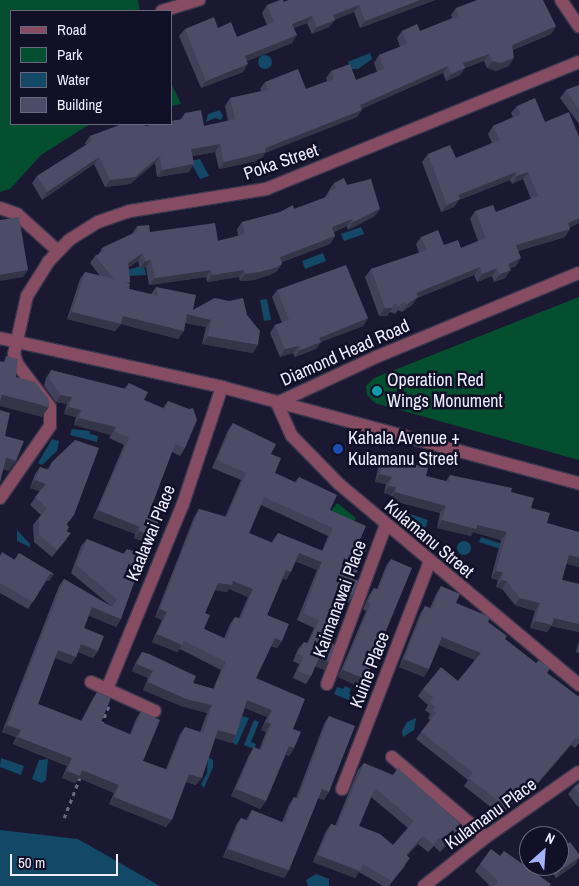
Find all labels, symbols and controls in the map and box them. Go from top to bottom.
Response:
legend [10,10,172,125]
text: Road [57,19,86,40]
text: Park [57,44,82,65]
text: Water [57,69,89,90]
text: Building [57,94,102,115]
street label: Poka Street [241,139,321,185]
street label: Diamond Head Road [277,315,413,391]
place label: Operation Red Wings Monument [387,370,503,412]
marker: Operation Red Wings Monument [371,385,383,397]
place label: Kahala Avenue + Kulamanu Street [348,428,461,470]
marker: Kahala Avenue + Kulamanu Street [332,443,344,455]
street label: Kaalawai Place [122,482,180,584]
street label: Kulamanu Street [380,495,478,583]
street label: Kaimanawai Place [309,537,371,661]
street label: Kuine Place [346,629,394,711]
street label: Kulamanu Place [441,774,541,854]
north arrow [519,826,569,876]
text: N [542,829,558,848]
scale bar [12,844,120,876]
text: 50 m [18,852,45,873]

